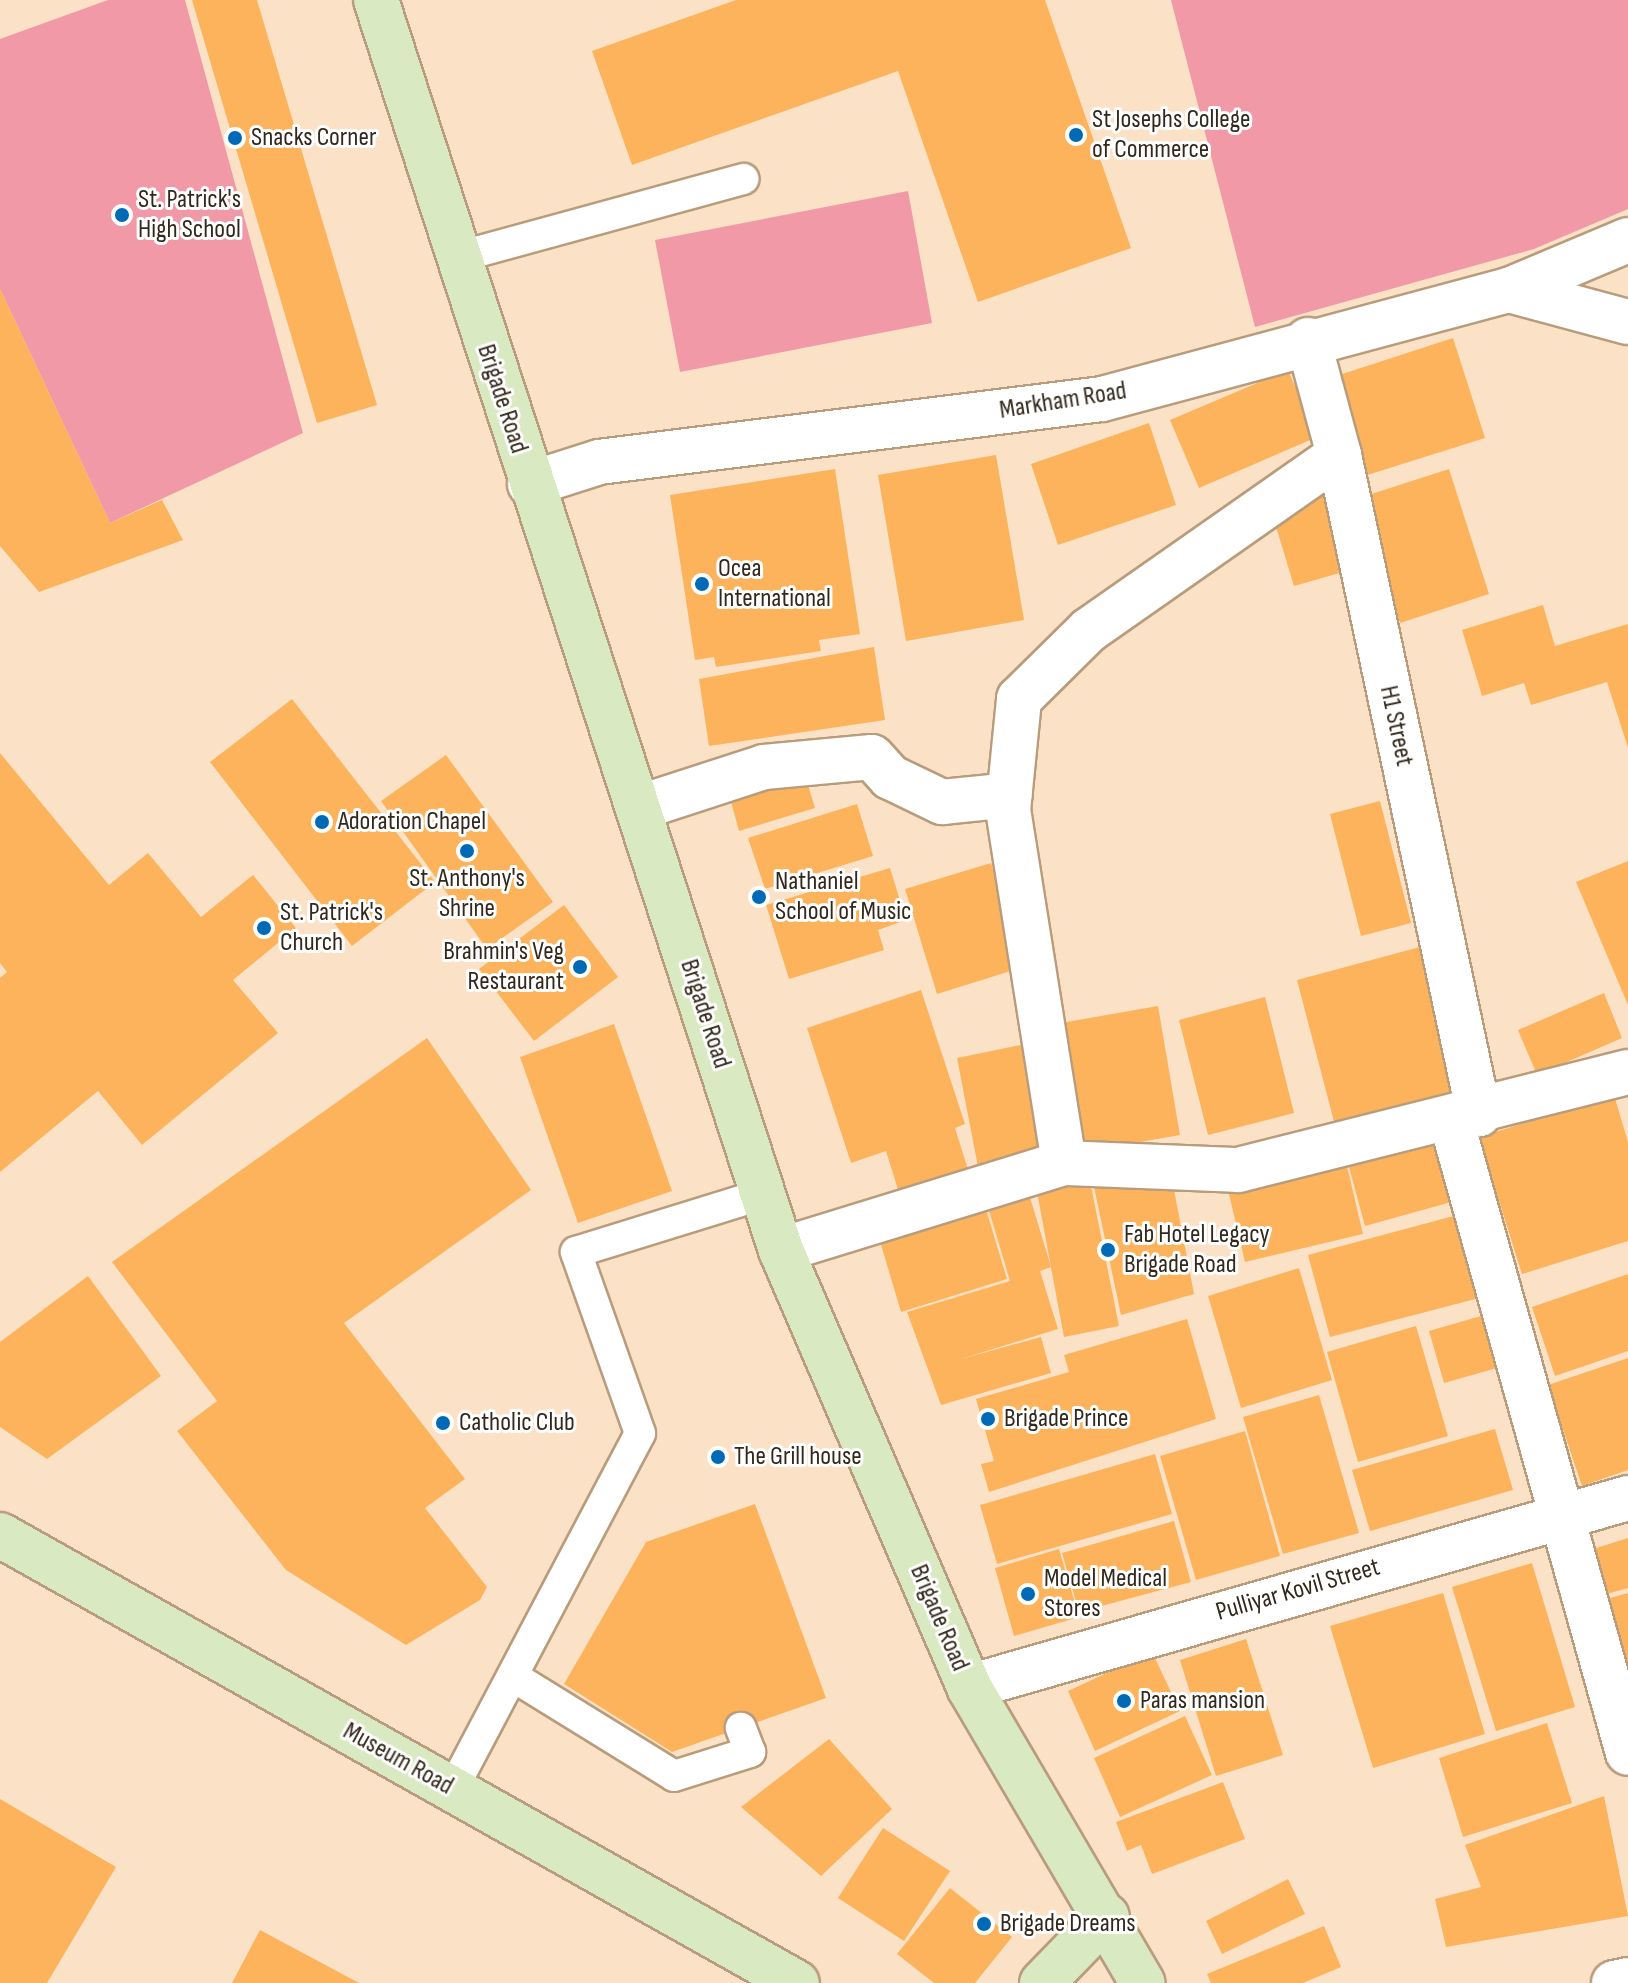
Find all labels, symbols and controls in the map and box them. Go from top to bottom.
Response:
place label: St Josephs College of Commerce [1092,104,1250,166]
place label: Snacks Corner [251,122,376,154]
marker: St Josephs College of Commerce [1067,126,1085,144]
marker: Snacks Corner [226,129,244,147]
place label: St. Patrick's High School [138,184,241,246]
marker: St. Patrick's High School [113,206,131,224]
street label: Brigade Road [470,341,534,457]
street label: Markham Road [997,376,1129,426]
place label: Ocea International [718,553,831,614]
marker: Ocea International [693,575,711,593]
street label: H1 Street [1372,683,1420,769]
place label: Adoration Chapel [338,806,486,838]
marker: Adoration Chapel [313,813,331,831]
marker: St. Anthony's Shrine [458,842,476,860]
place label: St. Anthony's Shrine [409,863,525,924]
place label: Nathaniel School of Music [775,866,911,928]
marker: Nathaniel School of Music [750,888,768,906]
place label: St. Patrick's Church [280,897,383,958]
marker: St. Patrick's Church [255,919,273,937]
place label: Brahmin's Veg Restaurant [443,936,564,998]
street label: Brigade Road [673,956,737,1072]
marker: Brahmin's Veg Restaurant [571,958,589,976]
place label: Fab Hotel Legacy Brigade Road [1124,1219,1270,1280]
marker: Fab Hotel Legacy Brigade Road [1099,1241,1117,1259]
place label: Brigade Prince [1004,1403,1128,1435]
place label: Catholic Club [459,1407,575,1439]
marker: Brigade Prince [979,1410,997,1428]
marker: Catholic Club [434,1414,452,1432]
place label: The Grill house [734,1441,862,1473]
marker: The Grill house [709,1448,727,1466]
street label: Pulliyar Kovil Street [1213,1552,1383,1628]
street label: Brigade Road [903,1560,975,1676]
place label: Model Medical Stores [1044,1563,1167,1624]
marker: Model Medical Stores [1019,1585,1037,1603]
place label: Paras mansion [1140,1685,1265,1717]
marker: Paras mansion [1115,1692,1133,1710]
street label: Museum Road [337,1716,459,1802]
place label: Brigade Dreams [1000,1908,1136,1940]
marker: Brigade Dreams [975,1915,993,1933]

